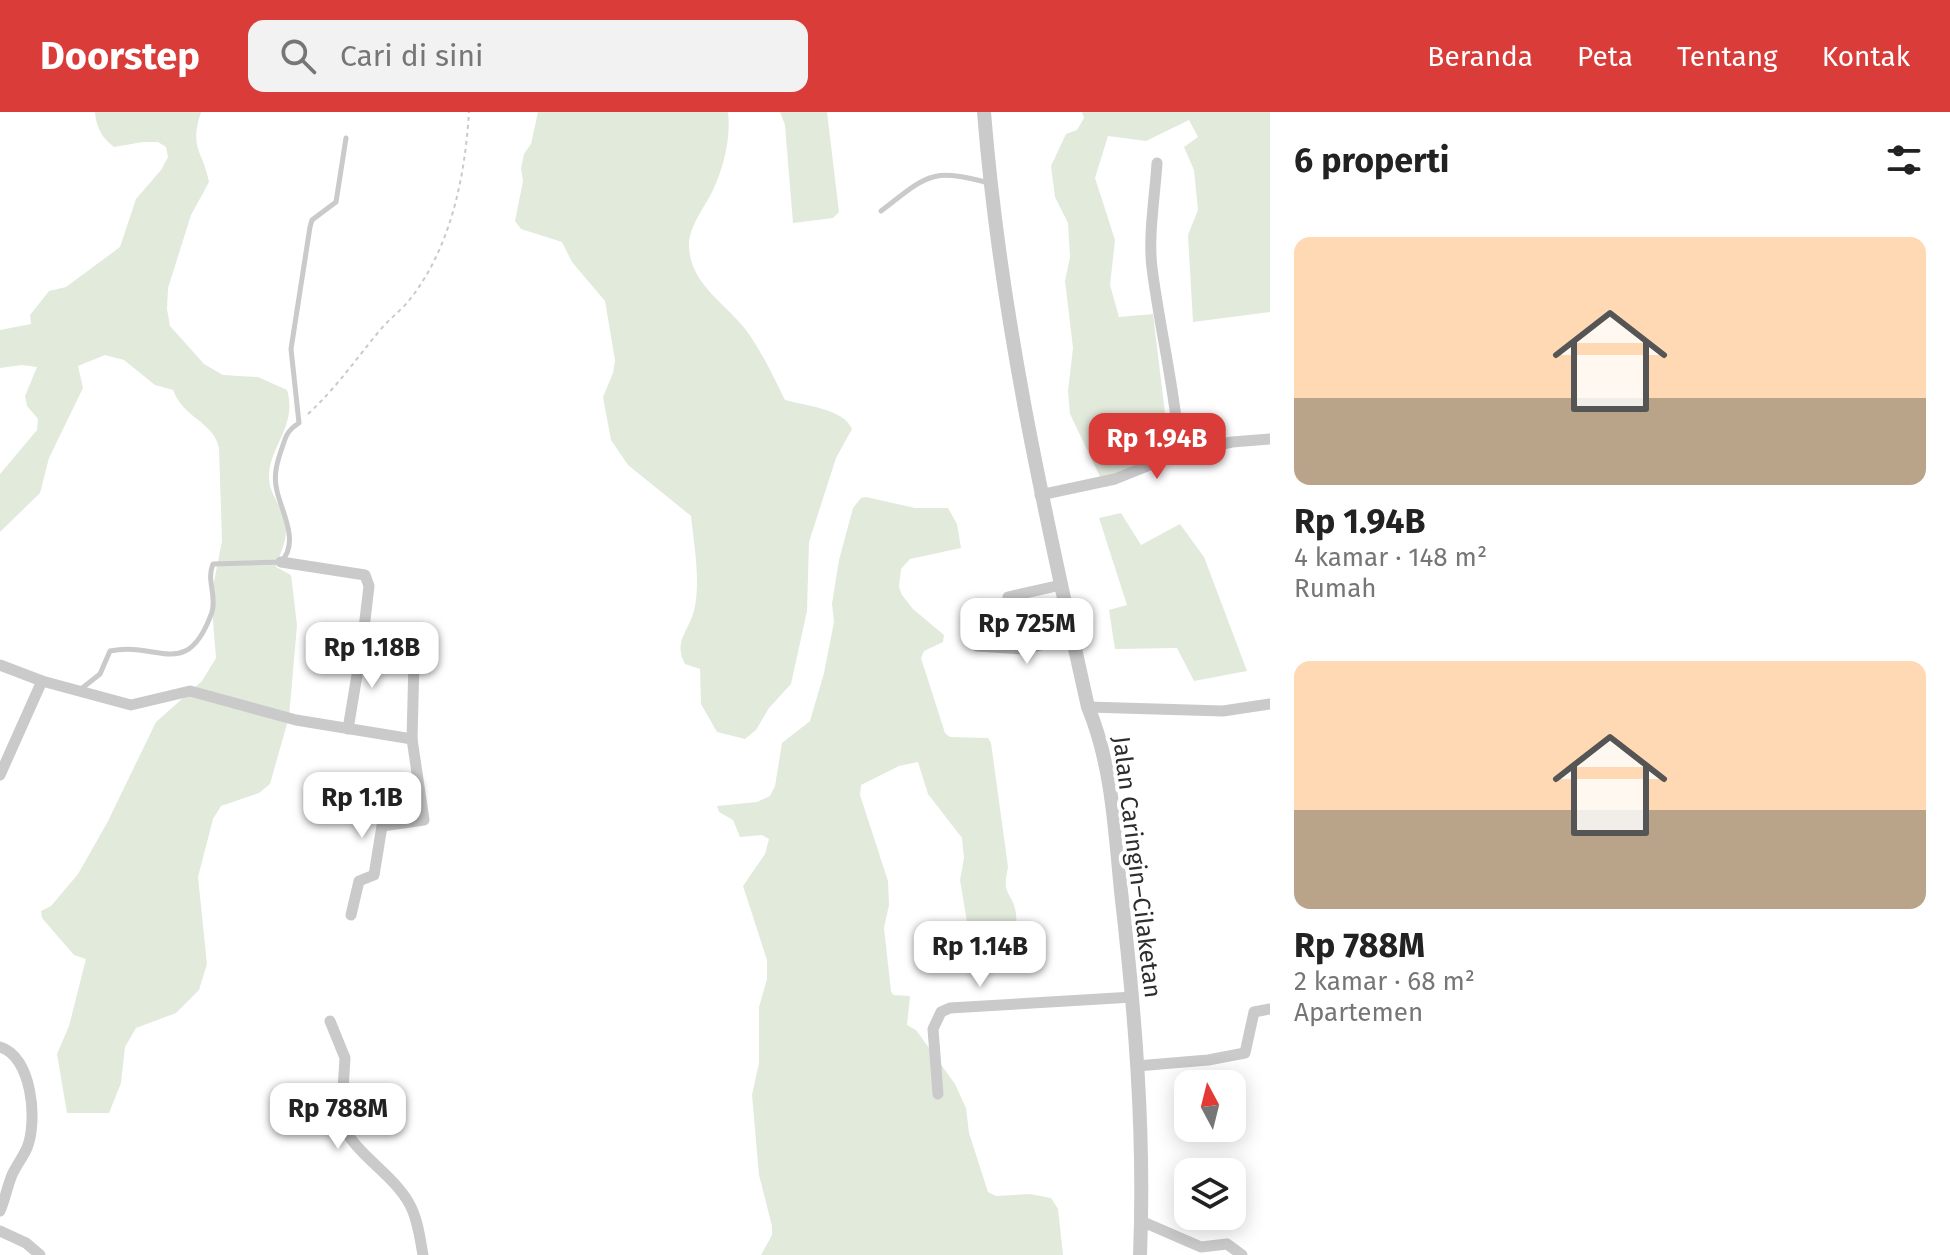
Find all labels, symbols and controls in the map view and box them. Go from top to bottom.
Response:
search box [248,20,808,92]
text: Doorstep [40,33,200,79]
icon: search [276,34,320,78]
text: Cari di sini [340,38,484,74]
text: Beranda [1427,40,1533,73]
text: Peta [1577,40,1633,73]
text: Tentang [1677,40,1778,73]
text: Kontak [1822,40,1910,73]
icon: filters [1882,138,1926,182]
text: 6 properti [1294,140,1449,181]
icon: home [1538,289,1682,433]
pin: Rp 1.94B [1074,413,1240,481]
text: Rp 1.94B [1107,423,1207,454]
text: Rp 1.94B [1294,501,1425,542]
text: 4 kamar · 148 m² [1294,542,1487,573]
text: Rumah [1294,573,1377,604]
pin: Rp 725M [953,598,1101,666]
text: Rp 725M [978,608,1076,639]
pin: Rp 1.18B [289,622,455,690]
text: Rp 1.18B [324,632,420,663]
icon: home [1538,713,1682,857]
street label: Jalan Caringin–Cilaketan [1107,734,1167,1000]
pin: Rp 1.1B [288,772,436,840]
text: Rp 1.1B [321,782,403,813]
pin: Rp 1.14B [897,921,1063,989]
text: Rp 788M [1294,925,1425,966]
text: Rp 1.14B [932,931,1028,962]
text: 2 kamar · 68 m² [1294,966,1475,997]
text: Apartemen [1294,997,1423,1028]
north arrow [1174,1070,1246,1142]
map controls [1174,1070,1246,1230]
pin: Rp 788M [264,1083,412,1151]
text: Rp 788M [288,1093,388,1124]
button: layers [1174,1158,1246,1230]

